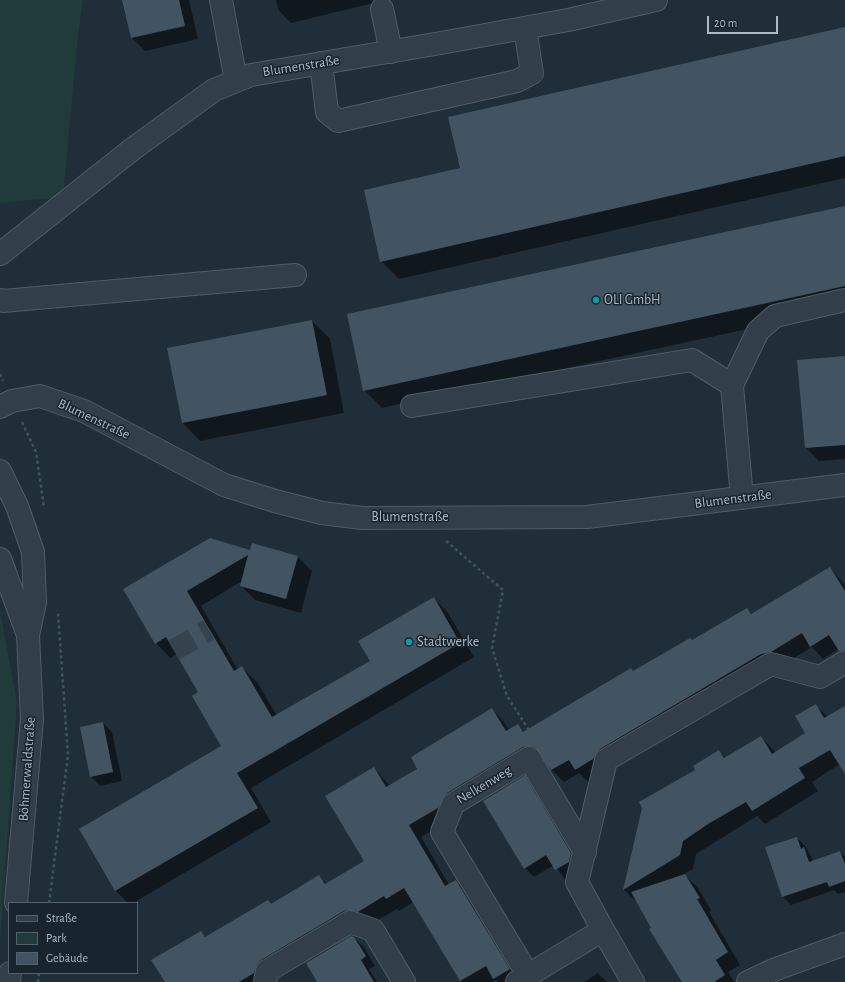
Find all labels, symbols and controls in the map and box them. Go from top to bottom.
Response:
scale bar [709,8,780,34]
text: 20 m [714,17,737,29]
street label: Blumenstraße [261,52,341,80]
place label: OLI GmbH [604,292,661,308]
marker: OLI GmbH [591,295,601,305]
street label: Blumenstraße [55,395,133,443]
street label: Blumenstraße [693,486,773,512]
street label: Blumenstraße [371,509,449,525]
place label: Stadtwerke [417,634,479,650]
marker: Stadtwerke [404,637,414,647]
street label: Böhmerwaldstraße [15,716,39,822]
street label: Nelkenweg [453,762,515,808]
legend [8,902,138,974]
text: Straße [46,912,77,924]
text: Park [46,932,67,944]
text: Gebäude [46,952,88,964]

